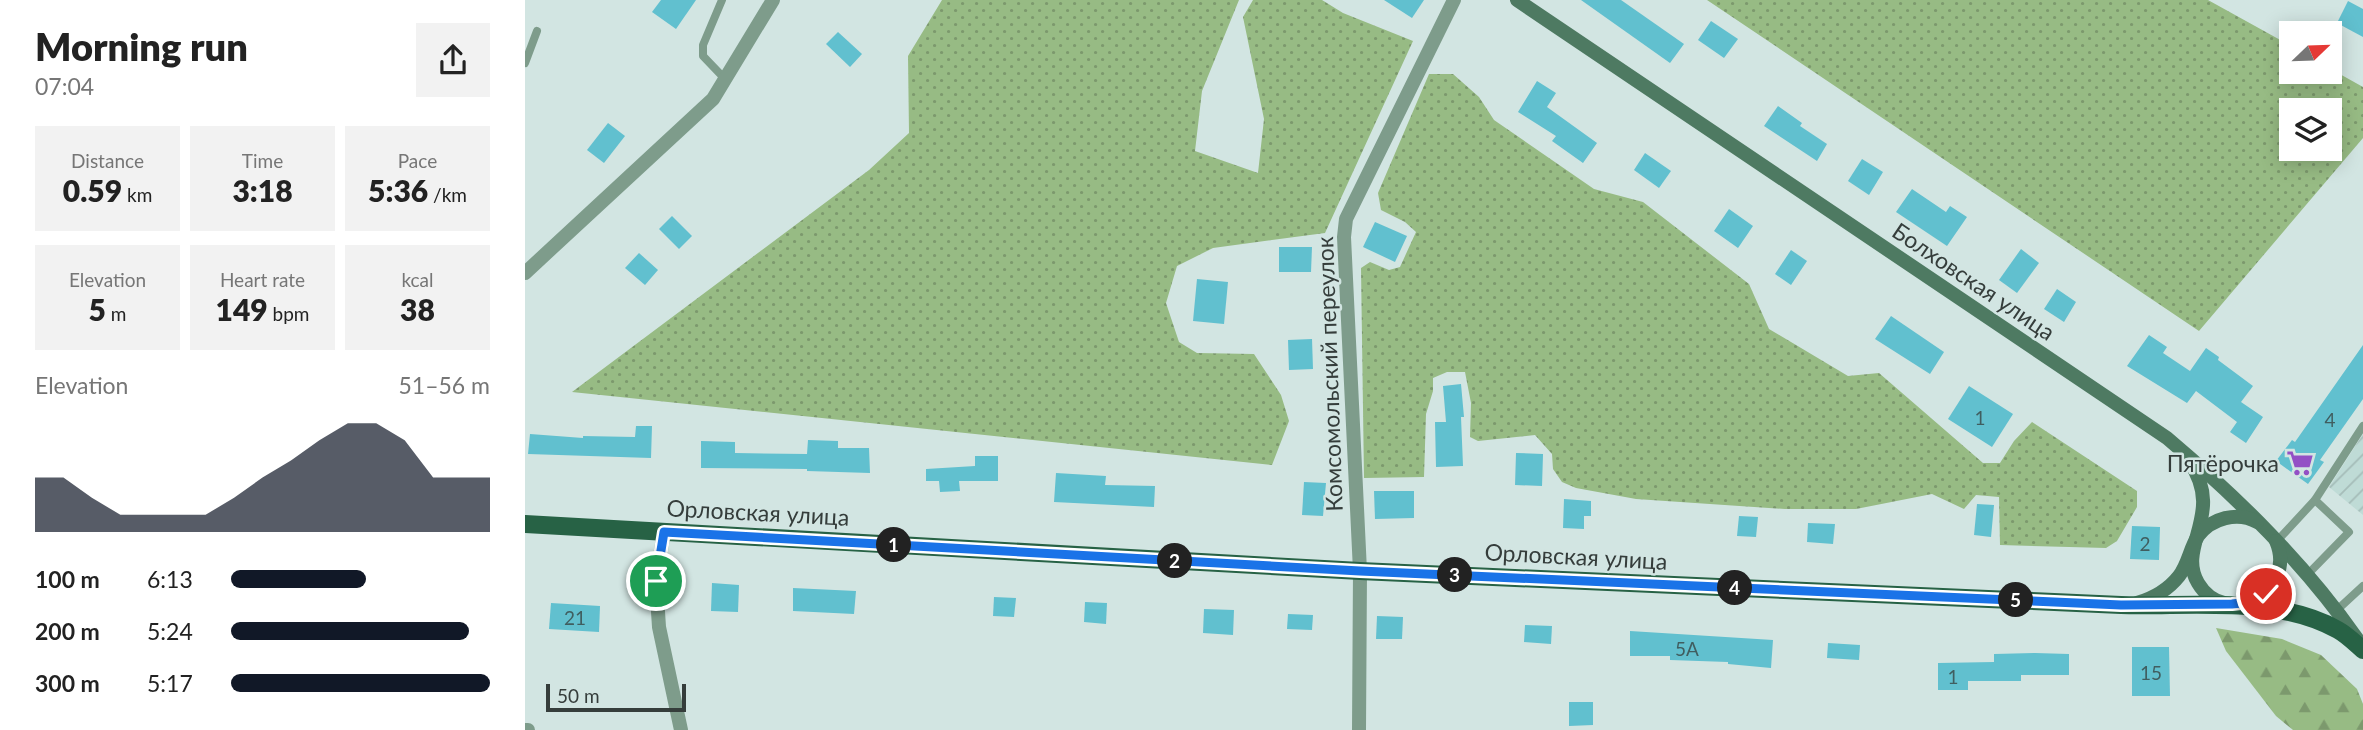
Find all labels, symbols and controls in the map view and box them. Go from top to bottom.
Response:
north arrow [2279,21,2341,84]
map controls [2279,21,2342,161]
text: Morning run [35,23,248,69]
button: share [416,23,490,97]
text: 07:04 [35,72,94,100]
button: layers [2279,98,2342,161]
text: Distance [71,149,144,172]
text: Time [242,149,283,172]
text: Pace [398,149,437,172]
text: 0.59 [63,172,122,208]
text: 3:18 [232,172,293,208]
text: 5:36 [368,172,428,208]
text: km [122,183,152,206]
text: /km [428,183,467,206]
street label: Болховская улица [1887,216,2061,346]
street label: Комсомольский переулок [1310,236,1348,512]
text: Elevation [69,268,146,291]
text: Heart rate [220,268,305,291]
text: kcal [401,268,434,291]
text: 5 [89,291,106,327]
text: 149 [216,291,268,327]
text: 38 [400,291,435,327]
text: m [106,302,126,325]
text: bpm [268,302,309,325]
text: Elevation [35,371,128,399]
text: 51–56 m [398,371,490,399]
house number: 1 [1974,406,1986,429]
house number: 4 [2324,408,2336,431]
supermarket icon: Пятёрочка [2285,448,2315,478]
place label: Пятёрочка [2167,449,2279,477]
street label: Орловская улица [666,493,850,531]
pin: 1 [877,528,911,562]
house number: 2 [2139,532,2151,555]
text: 1 [888,533,899,556]
street label: Орловская улица [1484,537,1668,575]
pin: 2 [1157,544,1193,578]
text: 2 [1169,549,1180,572]
pin [626,551,686,611]
pin: 3 [1437,558,1473,592]
icon: arrive [637,562,675,600]
text: 3 [1449,563,1460,586]
pin [2236,564,2296,624]
text: 100 m [35,565,100,593]
text: 6:13 [147,565,193,593]
pin: 4 [1717,570,1753,606]
icon: check [2247,575,2285,613]
text: 4 [1729,576,1740,599]
pin: 5 [1999,582,2033,618]
text: 5 [2010,588,2021,611]
house number: 21 [564,606,586,629]
text: 200 m [35,617,100,645]
text: 5:24 [147,617,193,645]
house number: 5А [1675,637,1699,660]
house number: 15 [2140,661,2162,684]
house number: 1 [1947,665,1959,688]
text: 300 m [35,669,100,697]
text: 5:17 [147,669,193,697]
scale bar [546,681,686,713]
text: 50 m [557,684,600,707]

